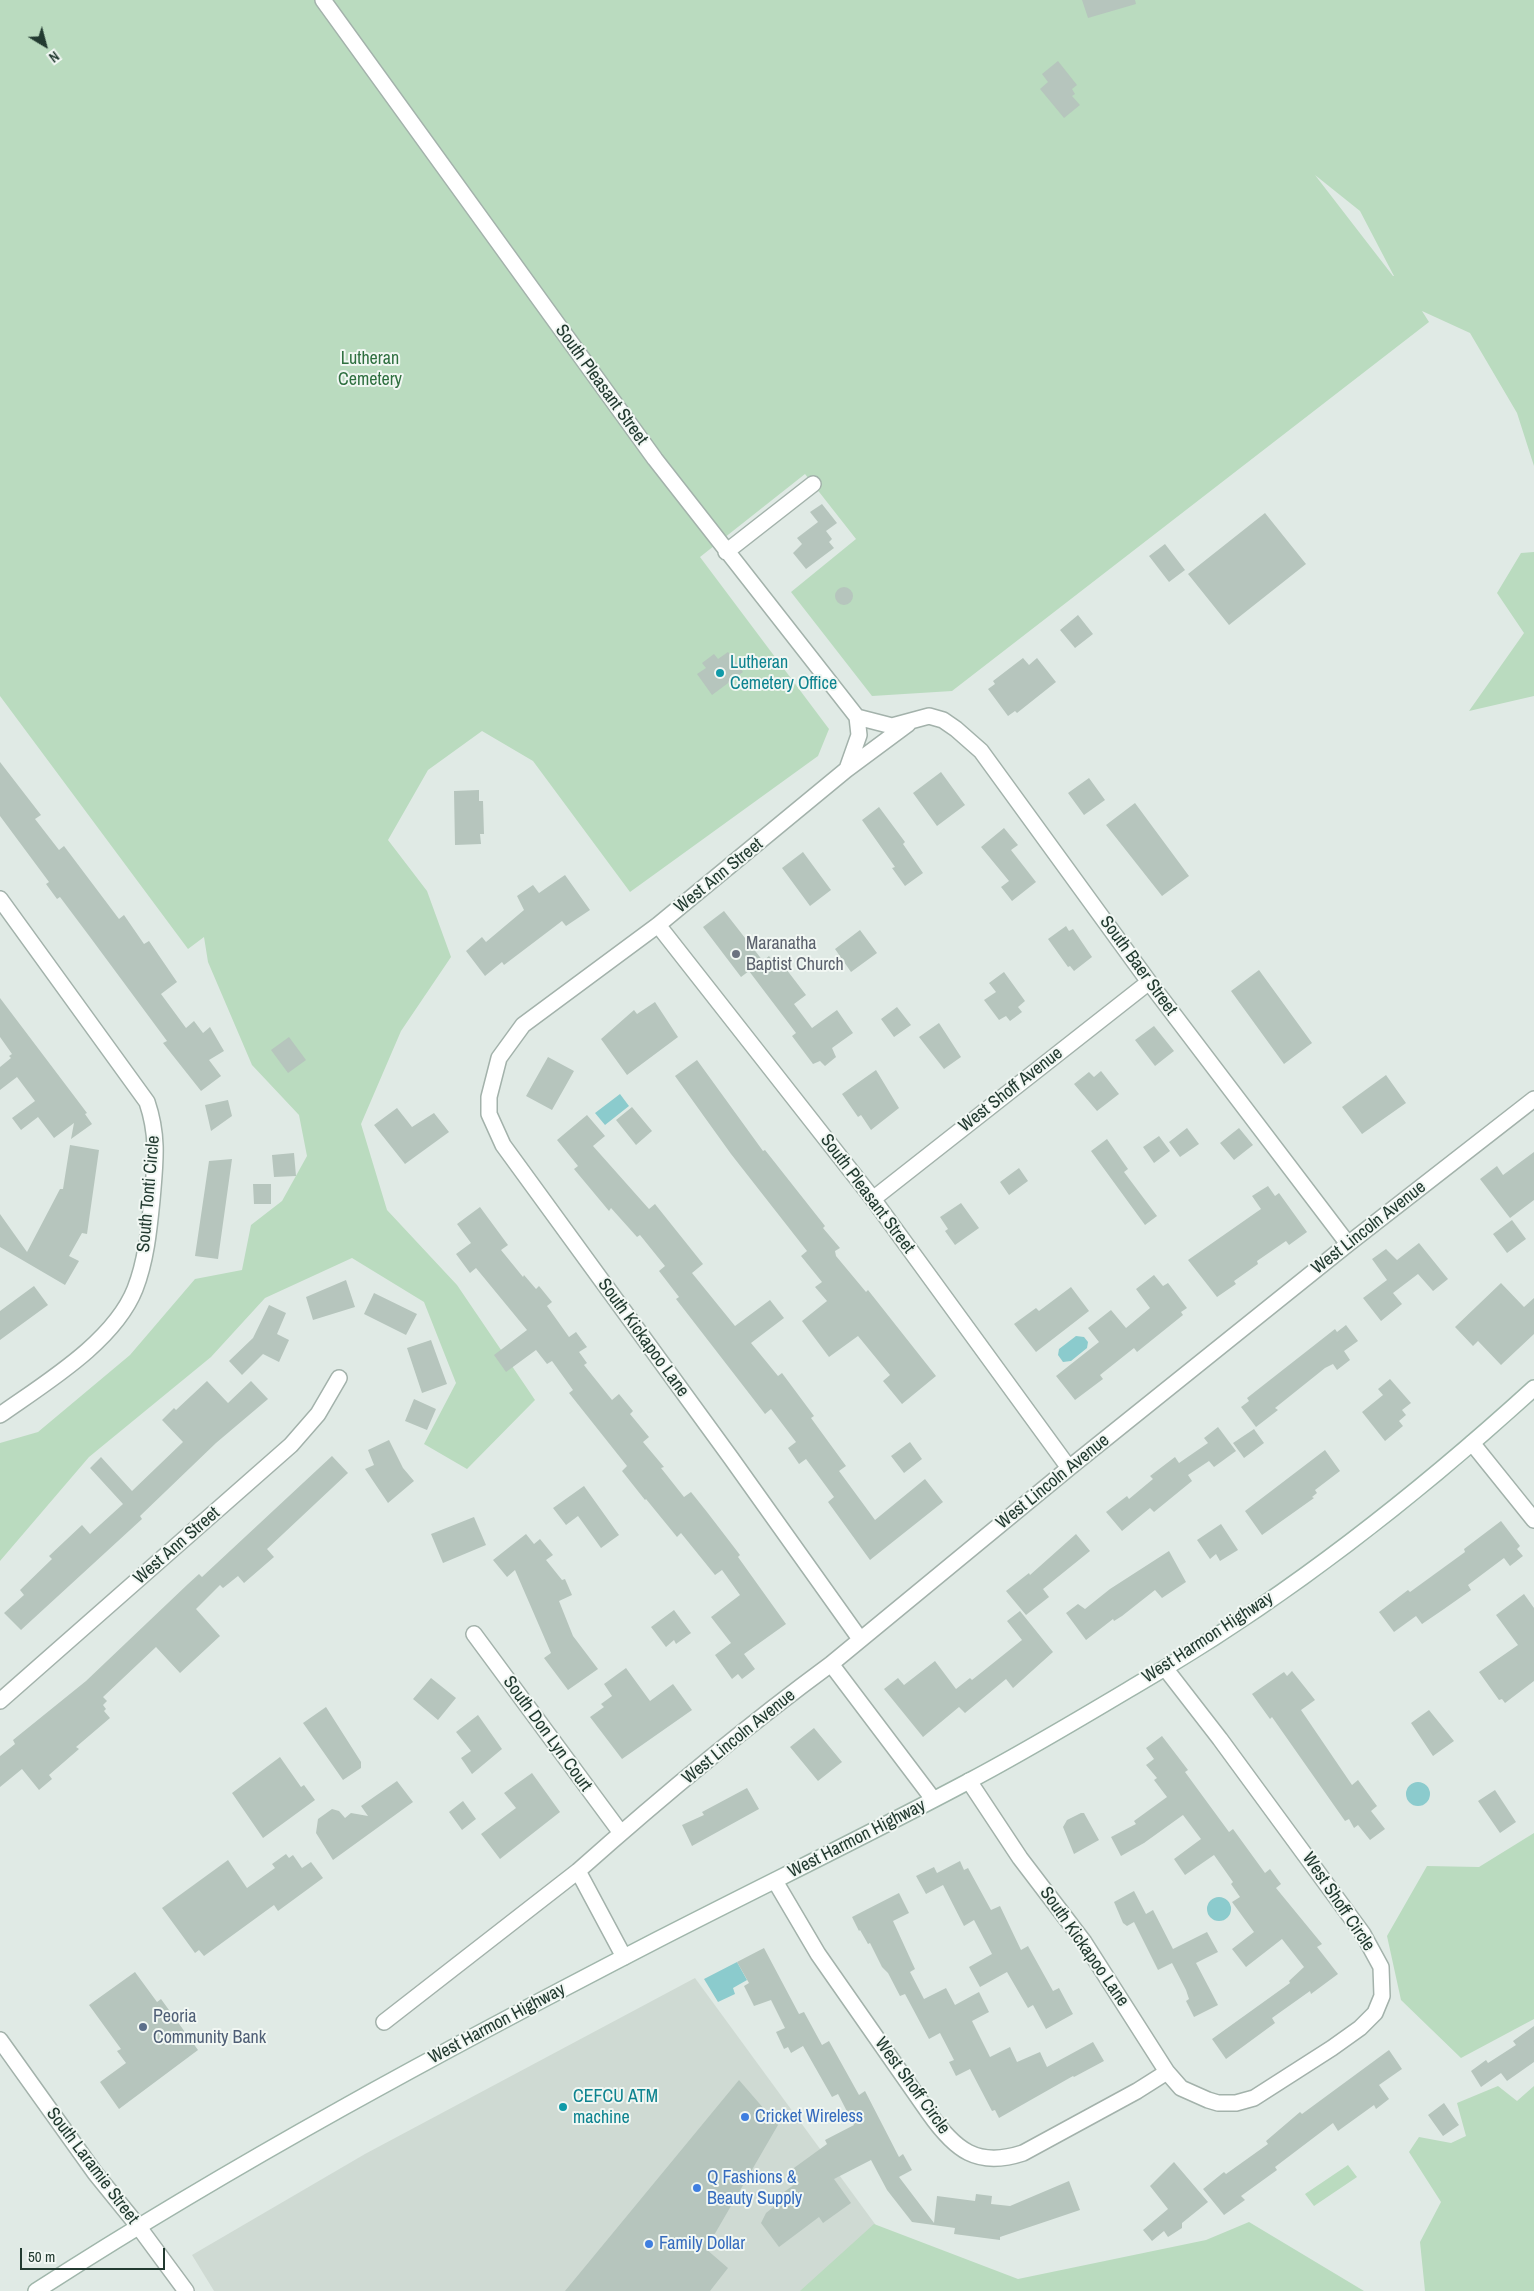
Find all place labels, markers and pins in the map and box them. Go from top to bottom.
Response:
place label: Lutheran Cemetery Office [730,652,837,694]
marker: Lutheran Cemetery Office [714,667,726,679]
place label: Maranatha Baptist Church [746,933,844,976]
marker: Maranatha Baptist Church [730,948,742,960]
place label: Peoria Community Bank [153,2006,266,2048]
marker: Peoria Community Bank [137,2021,149,2033]
place label: CEFCU ATM machine [573,2086,658,2128]
marker: CEFCU ATM machine [557,2101,569,2113]
place label: Cricket Wireless [755,2106,863,2128]
marker: Cricket Wireless [739,2111,751,2123]
place label: Q Fashions & Beauty Supply [707,2167,802,2210]
marker: Q Fashions & Beauty Supply [691,2182,703,2194]
place label: Family Dollar [659,2233,745,2255]
marker: Family Dollar [643,2238,655,2250]

